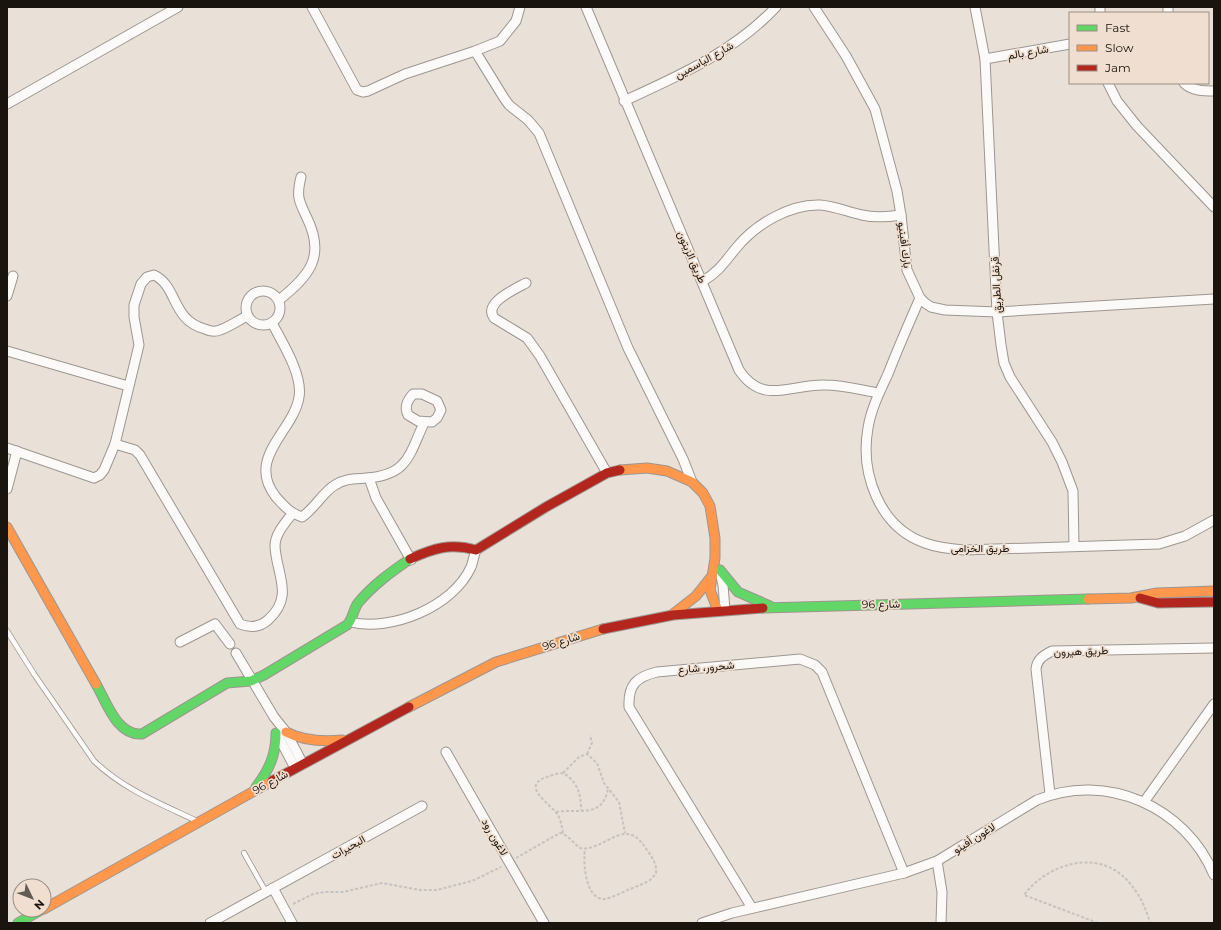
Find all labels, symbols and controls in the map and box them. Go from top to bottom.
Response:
legend [1069,12,1209,84]
text: Fast [1105,20,1130,35]
street label: شارع الياسمين [672,38,737,83]
text: Slow [1105,40,1134,55]
street label: شارع بالم [1006,41,1050,63]
text: Jam [1104,60,1131,75]
street label: بارك أفينيو [895,221,915,269]
street label: طريق الزيتون [674,229,710,285]
street label: قرنفل الطريق [988,256,1004,314]
street label: طريق الخزامى [951,541,1009,555]
street label: شارع 96 [862,597,901,612]
street label: شارع 96 [541,629,582,654]
street label: طريق هيرون [1053,643,1109,659]
street label: شحرور، شارع [677,658,735,677]
street label: شارع 96 [250,766,291,798]
street label: لاغون رود [479,816,511,858]
street label: لاغون أفينو [950,820,998,856]
street label: البحيرات [328,832,368,862]
north arrow [12,878,52,918]
text: N [31,897,47,913]

